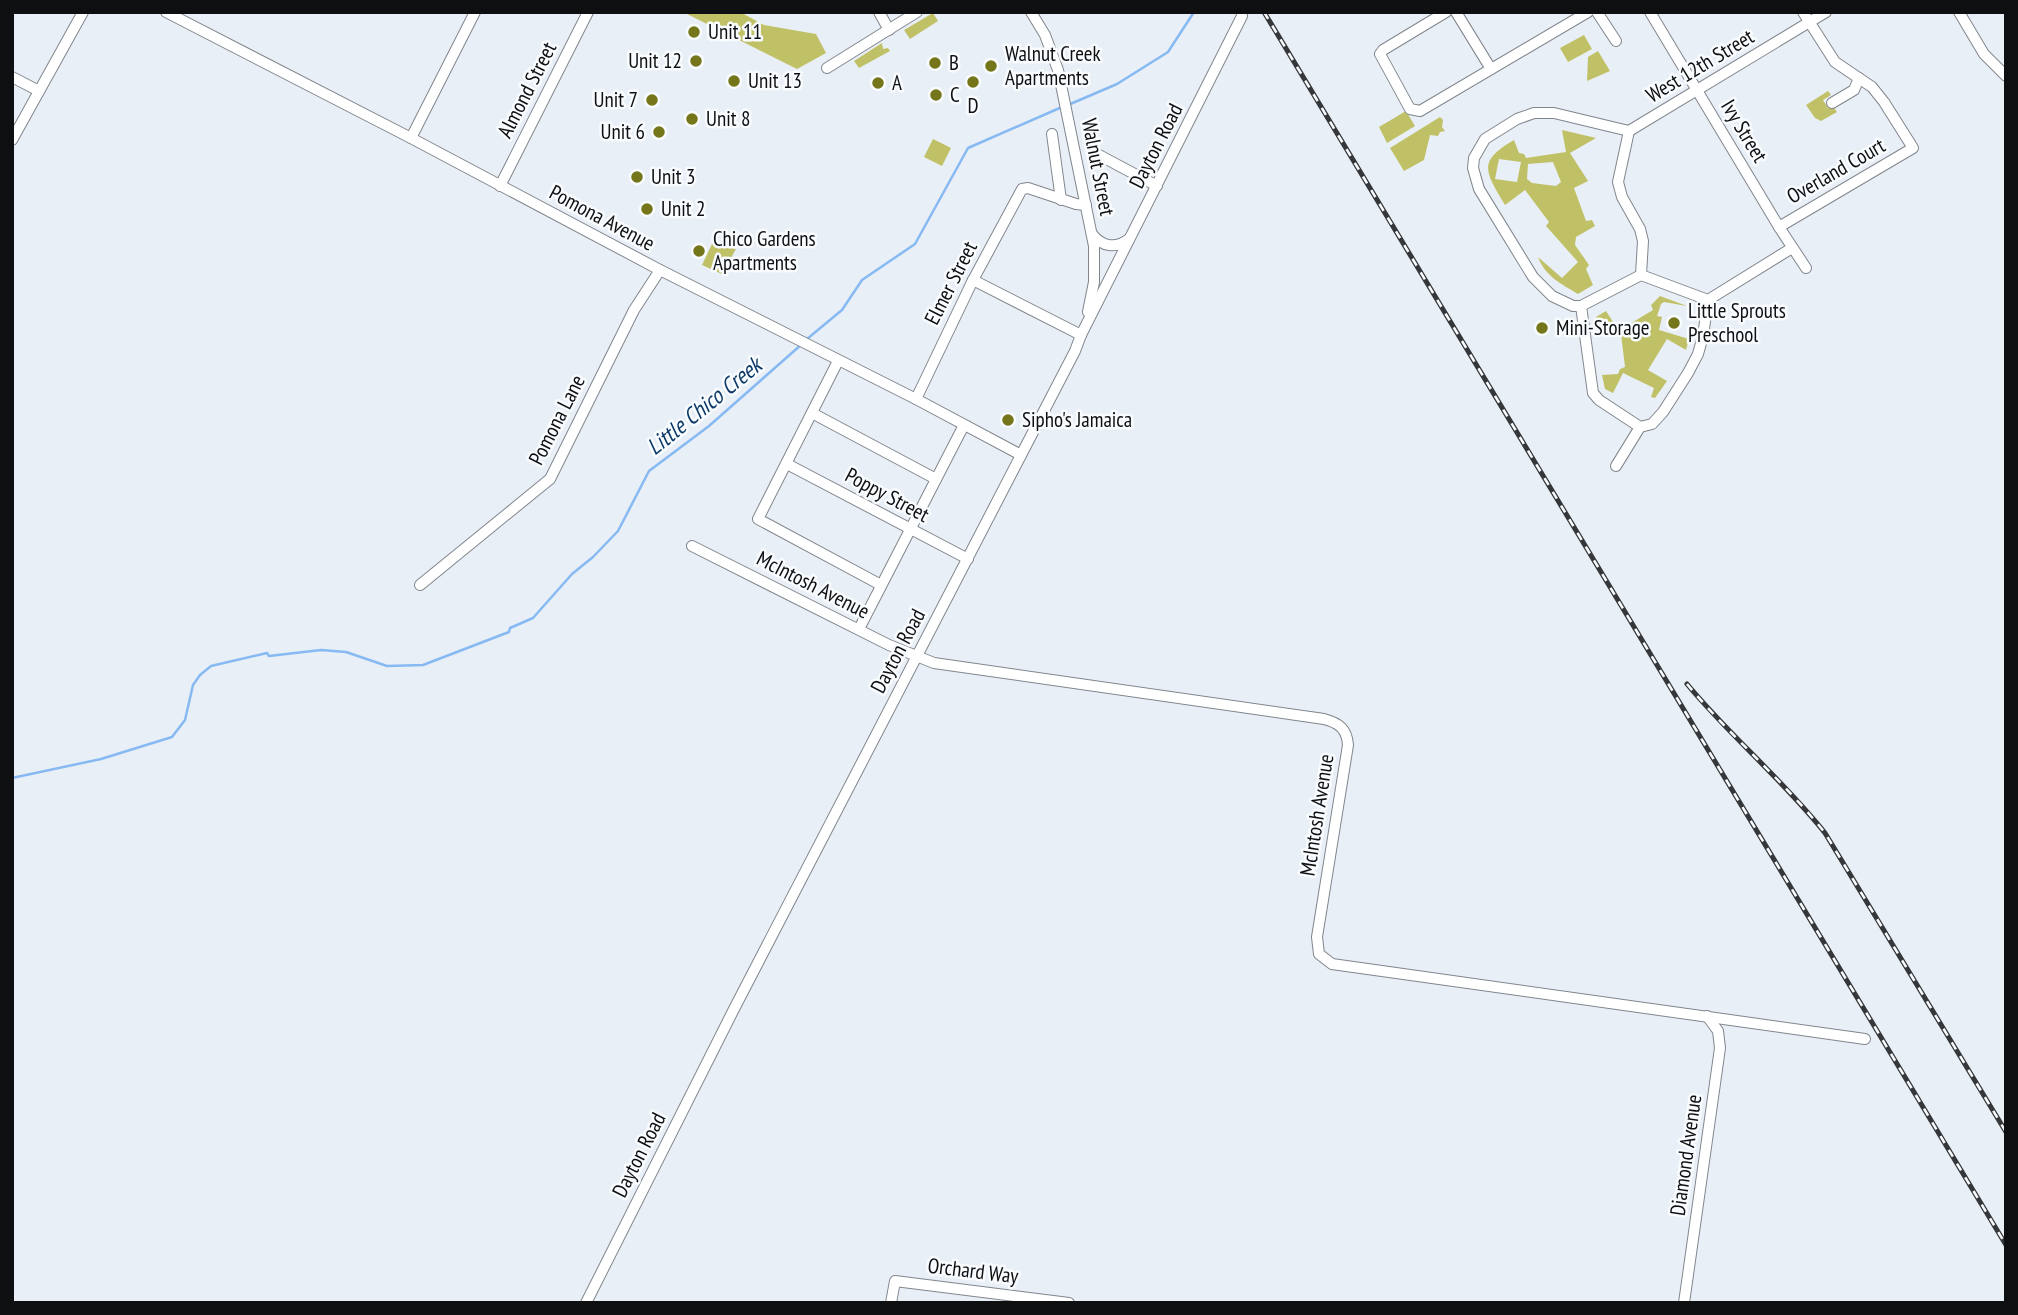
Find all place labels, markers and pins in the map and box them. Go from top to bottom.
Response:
place label: Unit 11 [708,18,762,45]
marker: Unit 11 [686,24,702,40]
place label: Walnut Creek Apartments [1005,40,1101,91]
place label: Unit 12 [628,47,682,74]
place label: B [949,49,959,76]
marker: Unit 12 [688,53,704,69]
marker: B [927,55,943,71]
marker: Walnut Creek Apartments [983,58,999,74]
place label: Unit 13 [748,67,802,94]
place label: A [892,69,902,96]
marker: Unit 13 [726,73,742,89]
marker: D [965,74,981,90]
marker: A [870,75,886,91]
place label: C [950,81,960,108]
place label: Unit 7 [594,86,638,113]
marker: C [928,87,944,103]
marker: Unit 7 [644,92,660,108]
place label: D [967,92,979,119]
place label: Unit 8 [706,105,750,132]
marker: Unit 8 [684,111,700,127]
place label: Unit 6 [601,118,645,145]
marker: Unit 6 [651,124,667,140]
place label: Unit 3 [651,163,695,190]
marker: Unit 3 [629,169,645,185]
place label: Unit 2 [661,195,705,222]
marker: Unit 2 [639,201,655,217]
place label: Chico Gardens Apartments [713,225,816,276]
marker: Chico Gardens Apartments [691,243,707,259]
place label: Little Sprouts Preschool [1688,297,1786,348]
place label: Mini-Storage [1556,314,1649,341]
marker: Little Sprouts Preschool [1666,315,1682,331]
marker: Mini-Storage [1534,320,1550,336]
place label: Sipho's Jamaica [1022,406,1132,433]
marker: Sipho's Jamaica [1000,412,1016,428]

